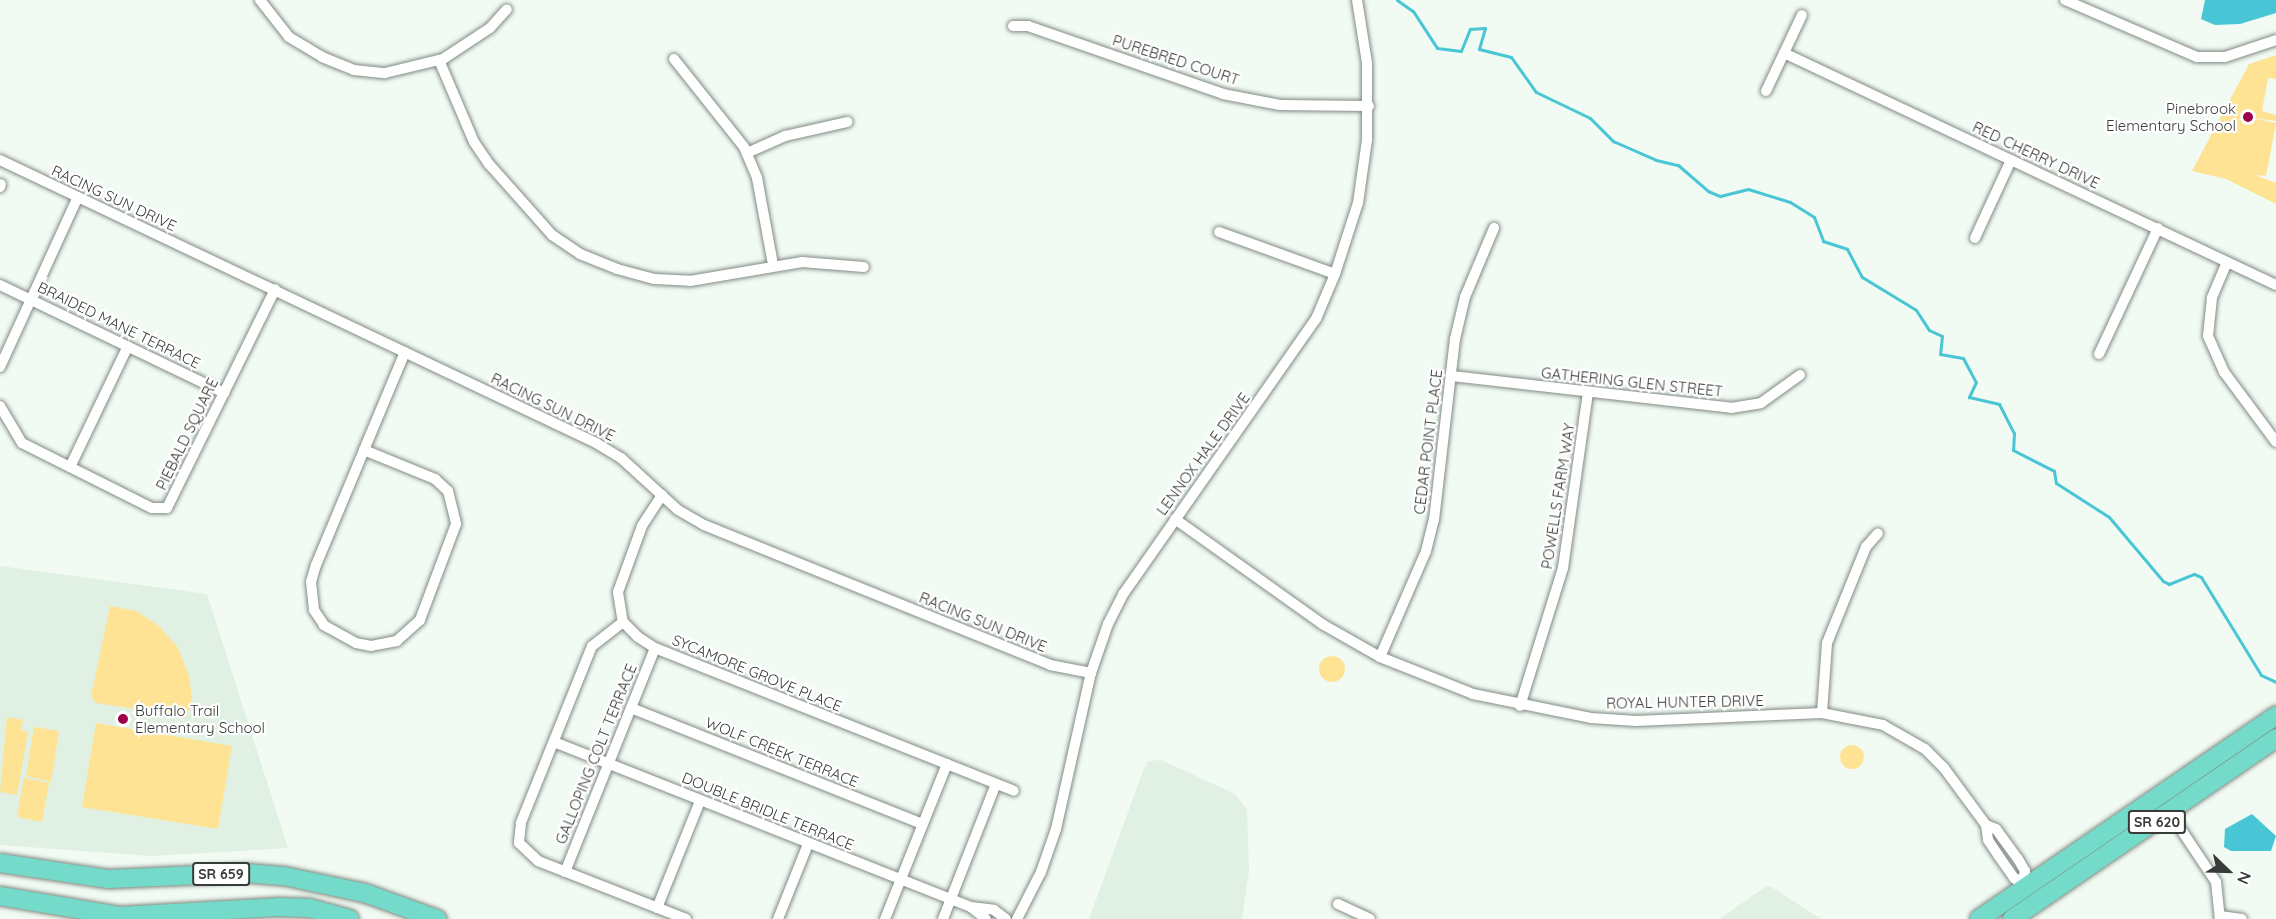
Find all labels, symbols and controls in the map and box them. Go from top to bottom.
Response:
street label: PUREBRED COURT [1110,31,1242,89]
place label: Pinebrook Elementary School [2106,99,2236,134]
marker: Pinebrook Elementary School [2241,110,2255,124]
street label: RED CHERRY DRIVE [1970,118,2102,192]
street label: RACING SUN DRIVE [49,161,179,235]
street label: BRAIDED MANE TERRACE [35,278,203,372]
street label: GATHERING GLEN STREET [1540,364,1724,400]
street label: CEDAR POINT PLACE [1410,368,1446,516]
street label: RACING SUN DRIVE [488,369,618,445]
street label: PIEBALD SQUARE [152,375,222,493]
street label: LENNOX HALE DRIVE [1153,389,1253,519]
street label: POWELLS FARM WAY [1538,422,1578,570]
street label: RACING SUN DRIVE [917,588,1049,656]
street label: SYCAMORE GROVE PLACE [670,631,844,715]
street label: GALLOPING COLT TERRACE [552,661,640,847]
street label: ROYAL HUNTER DRIVE [1606,692,1764,712]
place label: Buffalo Trail Elementary School [135,701,265,736]
marker: Buffalo Trail Elementary School [116,712,130,726]
street label: WOLF CREEK TERRACE [703,713,861,791]
street label: DOUBLE BRIDLE TERRACE [679,768,857,854]
road number: SR 620 [2127,811,2187,833]
north arrow [2198,841,2258,901]
road number: SR 659 [191,863,251,885]
text: N [2233,869,2256,887]

